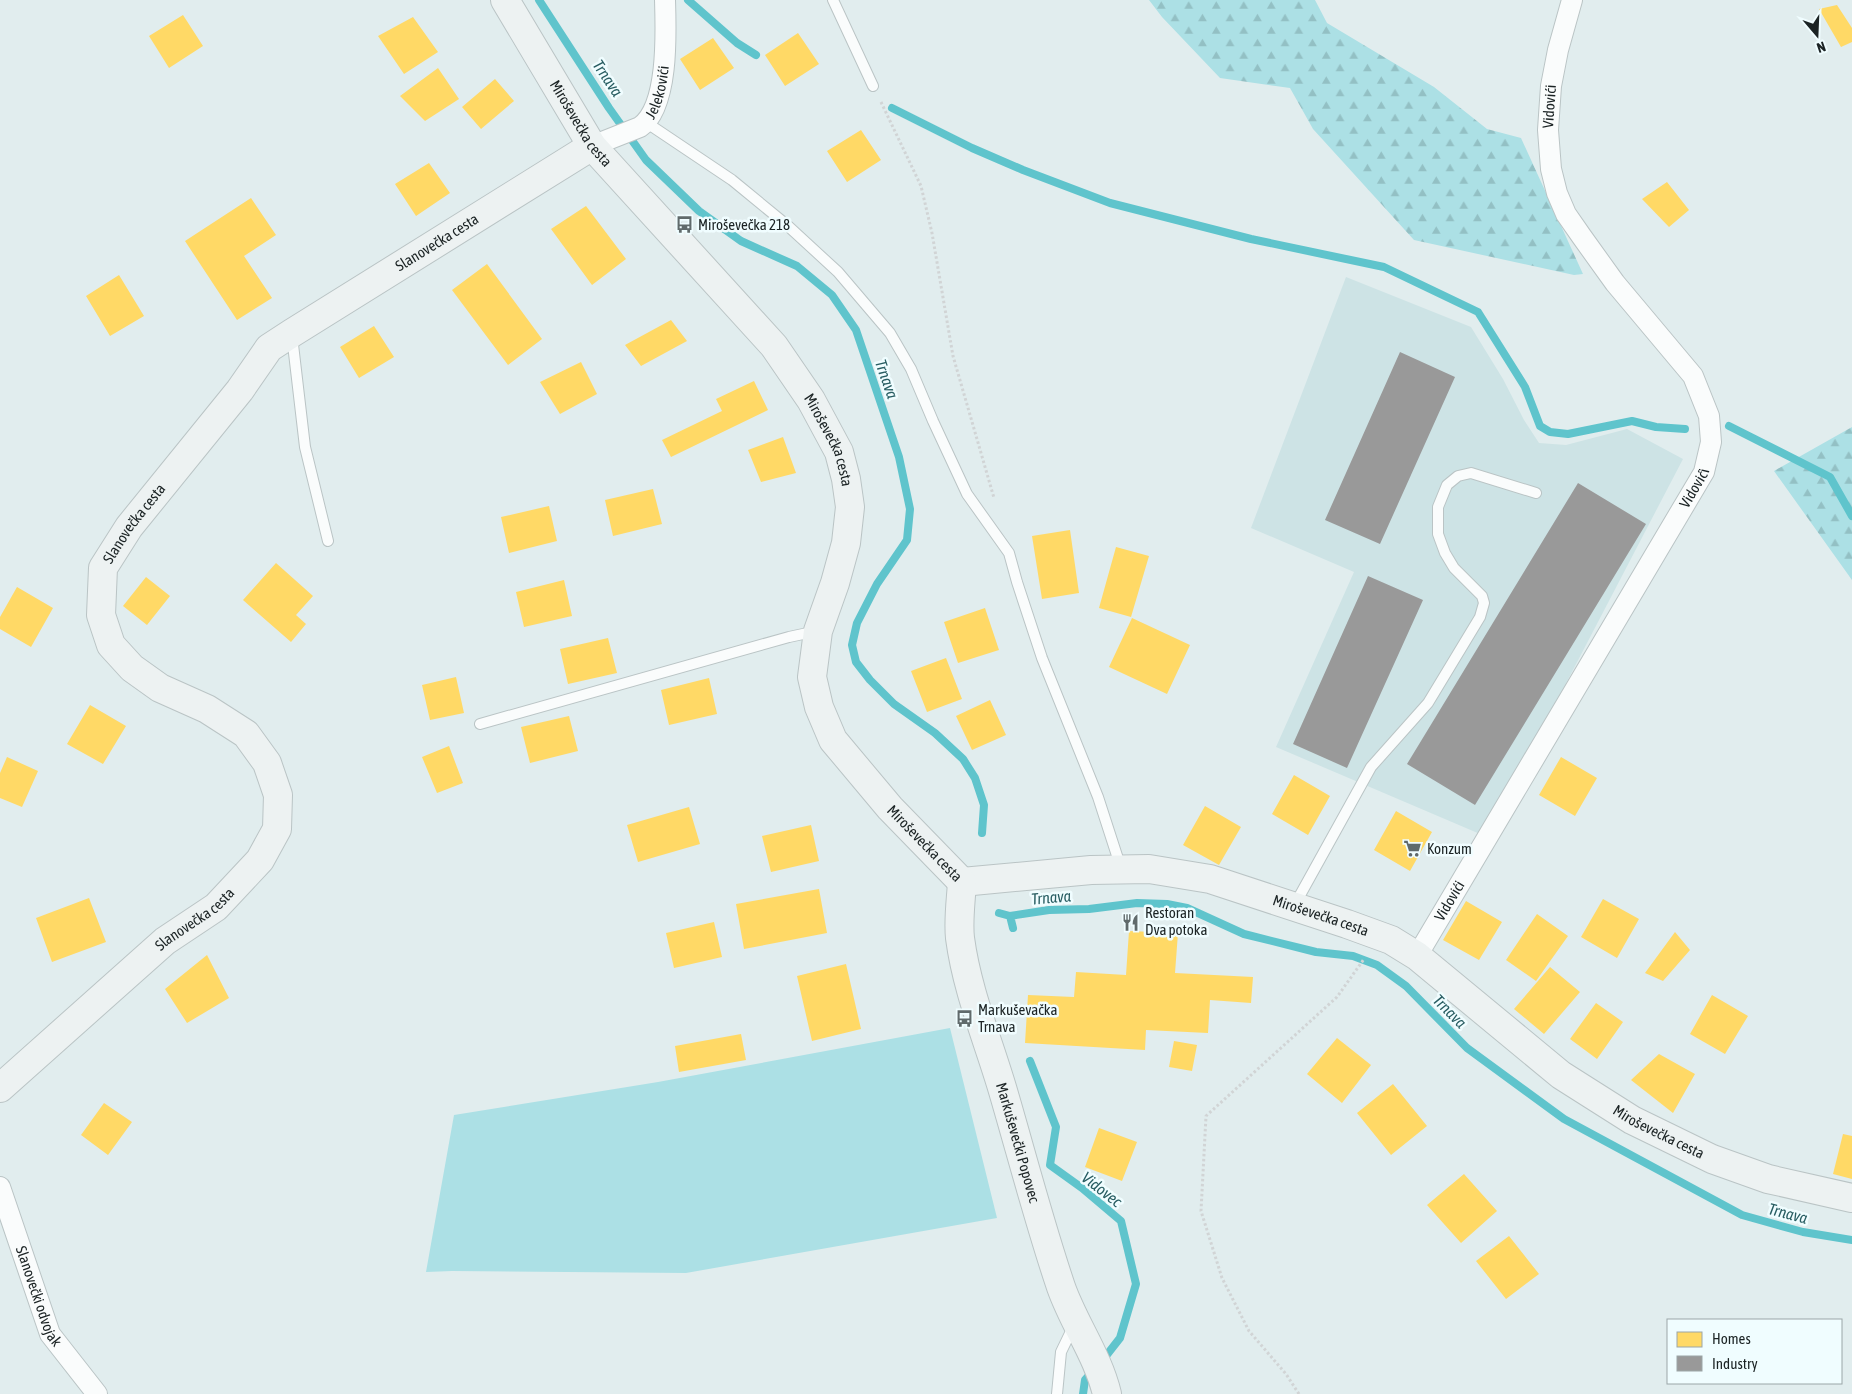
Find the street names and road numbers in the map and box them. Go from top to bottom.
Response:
street label: Jelekovići [642,65,672,122]
street label: Miroševečka cesta [547,77,616,170]
street label: Vidovići [1539,84,1559,129]
street label: Slanovečka cesta [392,210,481,274]
street label: Miroševečka cesta [801,390,856,487]
street label: Vidovići [1676,467,1712,511]
street label: Slanovečka cesta [99,480,169,566]
street label: Miroševečka cesta [884,801,966,885]
street label: Vidovići [1431,878,1468,924]
street label: Slanovečka cesta [151,884,238,954]
street label: Miroševečka cesta [1271,891,1371,939]
street label: Markuševečki Popovec [993,1081,1043,1205]
street label: Miroševečka cesta [1610,1101,1707,1162]
street label: Slanovečki odvojak [13,1244,66,1350]

